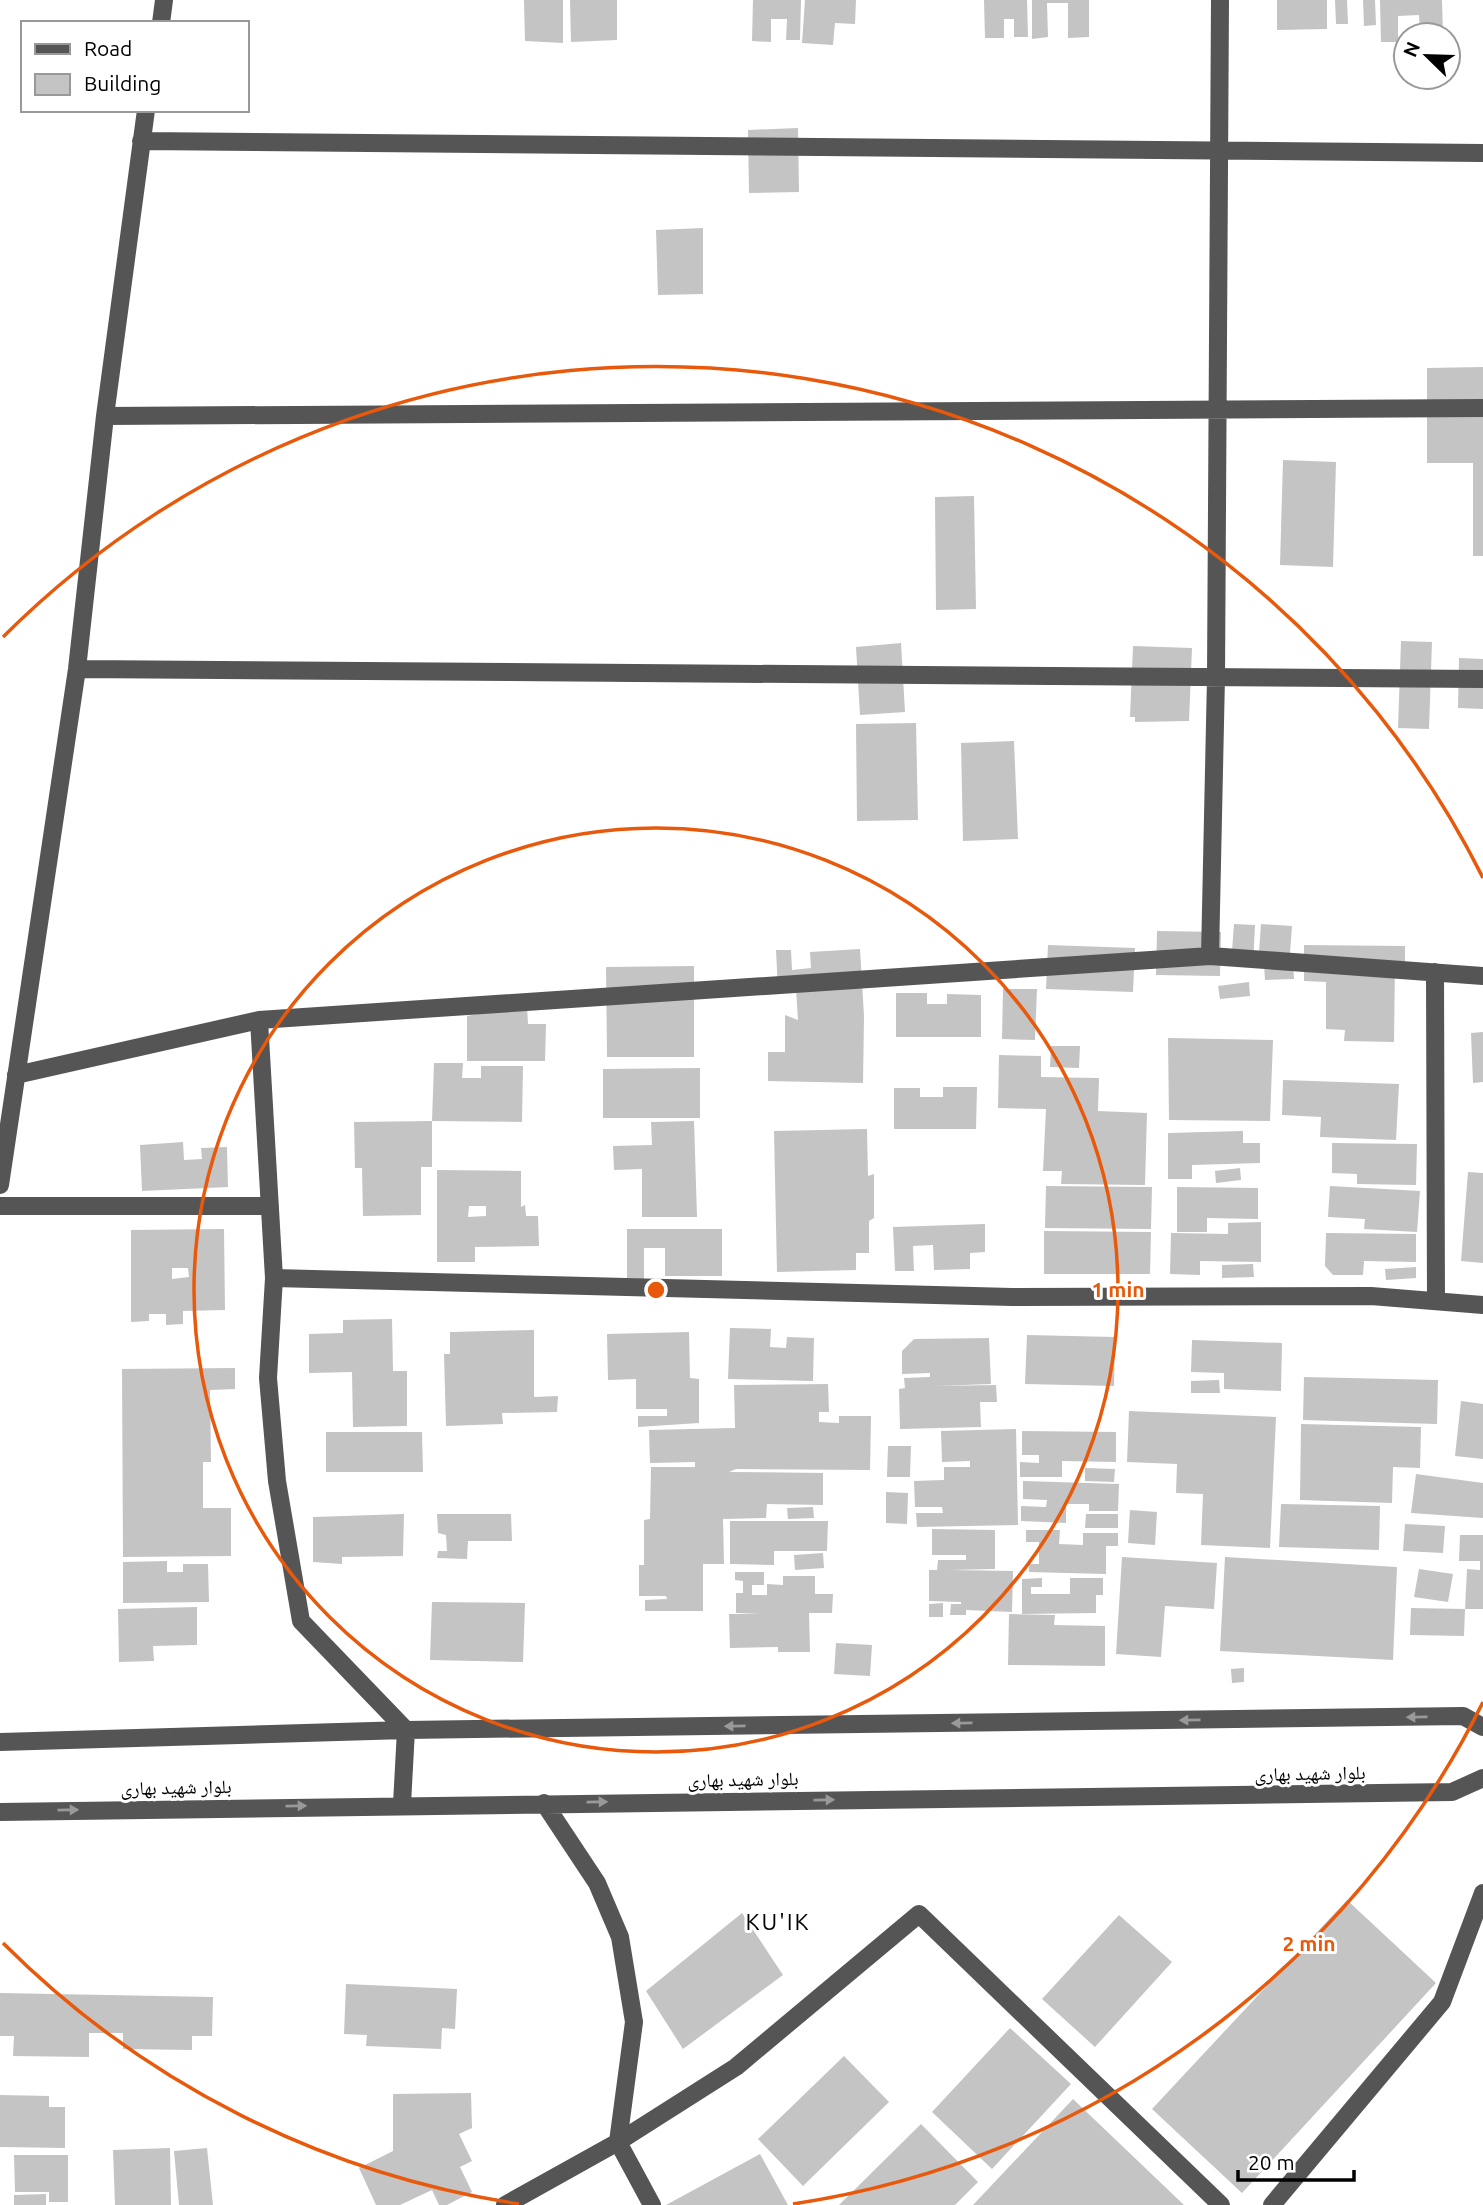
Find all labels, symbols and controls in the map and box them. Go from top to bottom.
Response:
legend [21,21,248,112]
north arrow [1392,21,1462,91]
text: Road [84,36,132,60]
text: N [1398,39,1424,60]
text: Building [84,71,161,95]
text: 1 min [1091,1277,1145,1301]
centre of rings [644,1278,668,1302]
one-way arrow [1406,1711,1428,1723]
one-way arrow [1178,1714,1200,1726]
one-way arrow [951,1717,973,1729]
one-way arrow [724,1720,746,1732]
street label: بلوار شهید بهاری [1254,1761,1366,1786]
street label: بلوار شهید بهاری [687,1767,799,1792]
street label: بلوار شهید بهاری [120,1775,232,1800]
one-way arrow [813,1794,835,1805]
one-way arrow [586,1796,608,1808]
one-way arrow [285,1800,307,1812]
one-way arrow [57,1804,79,1816]
district label: KU'IK [745,1909,811,1934]
text: 2 min [1282,1931,1336,1955]
scale bar [1238,2138,1354,2182]
text: 20 m [1248,2150,1295,2174]

